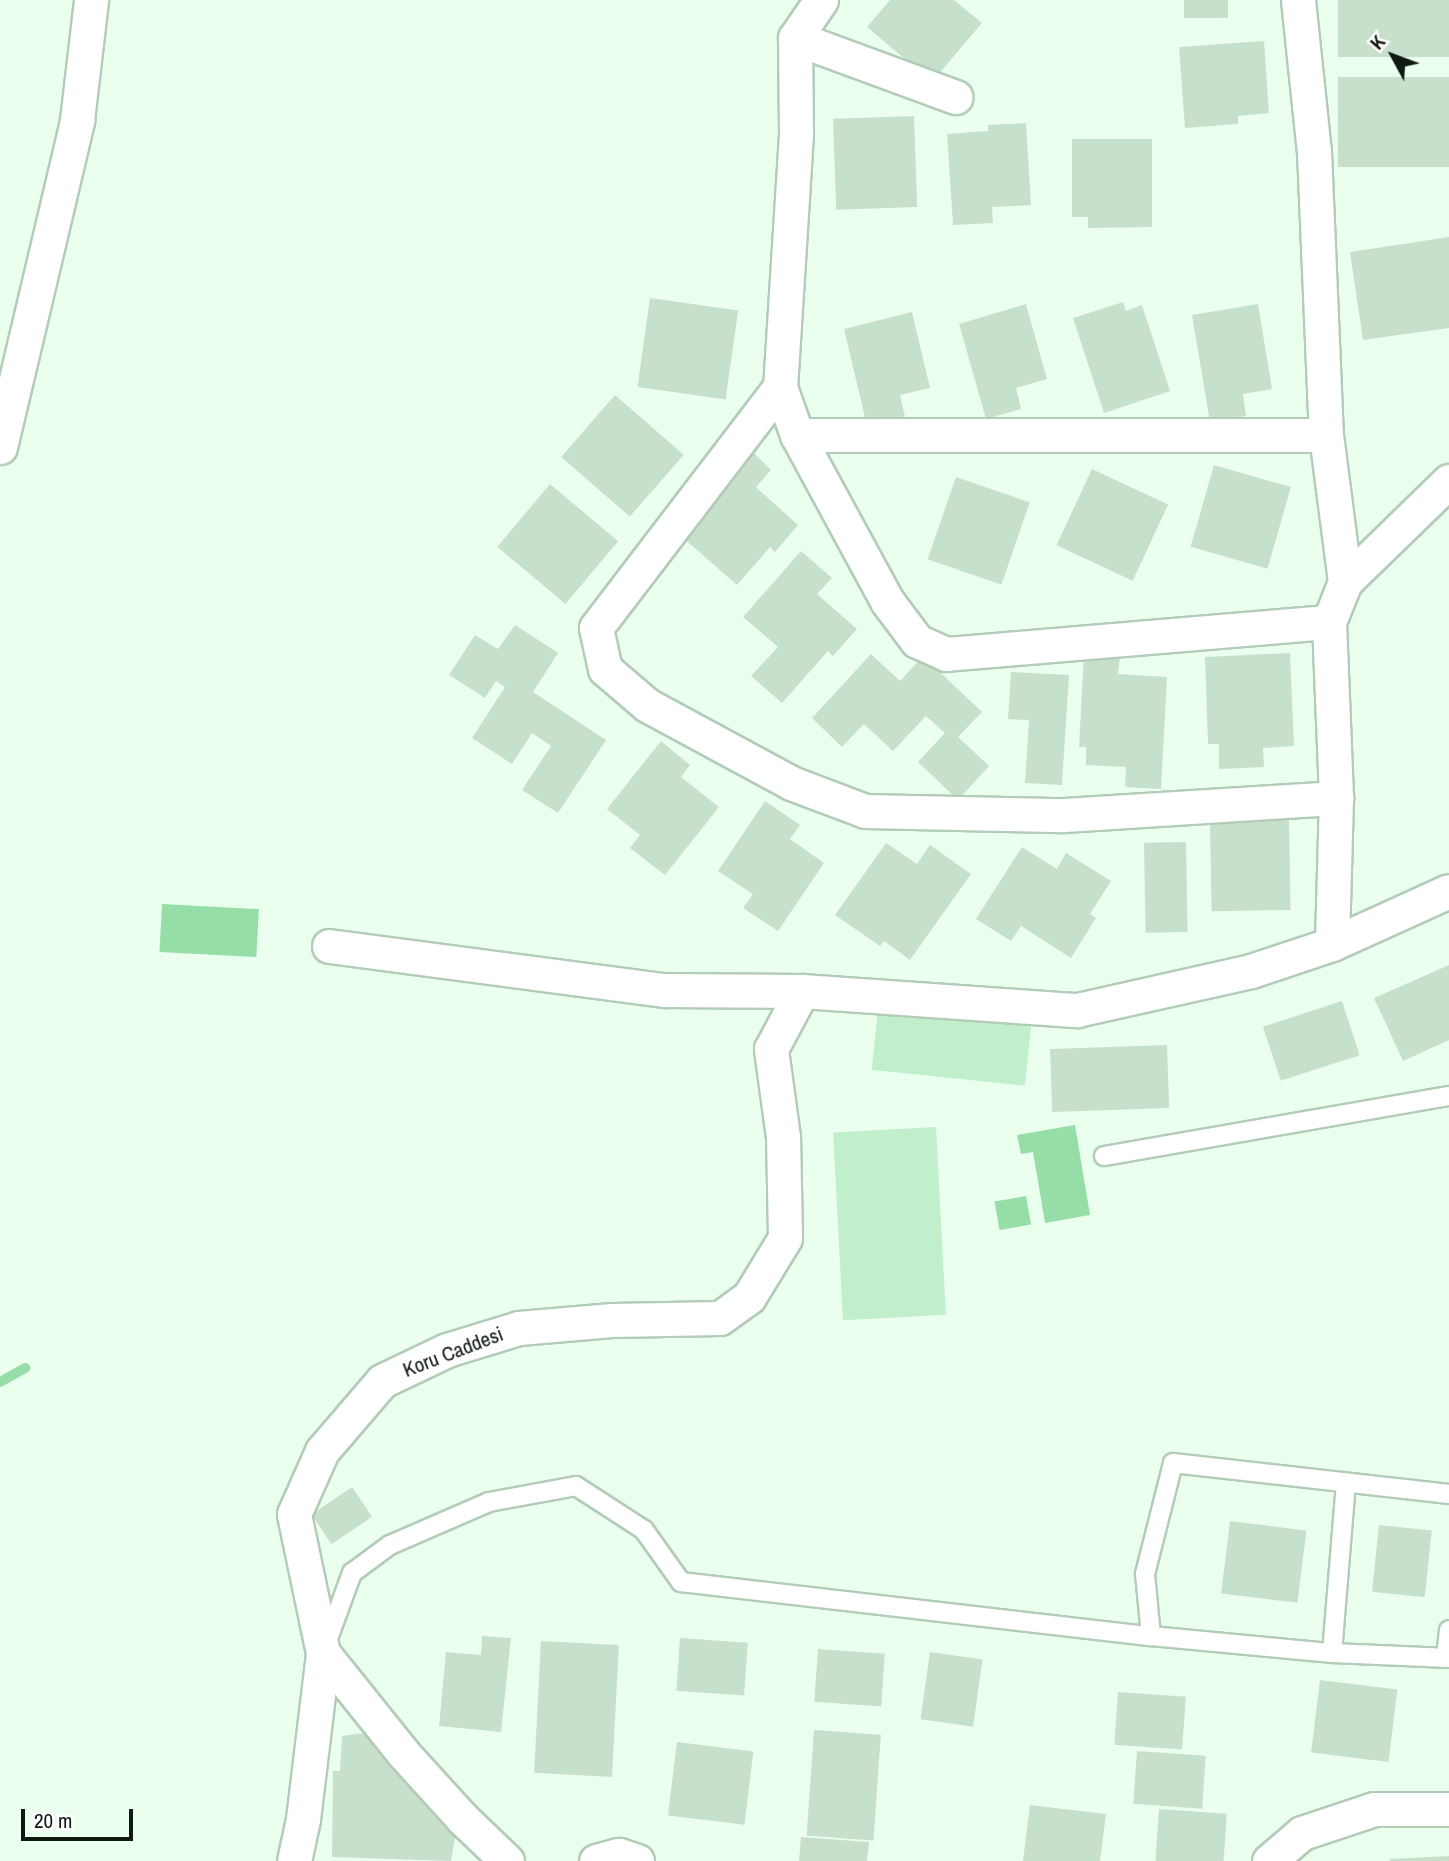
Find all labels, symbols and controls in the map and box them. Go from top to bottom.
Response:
north arrow [1358,21,1428,91]
text: K [1364,29,1391,55]
street label: Koru Caddesi [399,1321,507,1383]
scale bar [24,1794,136,1838]
text: 20 m [34,1806,72,1835]

